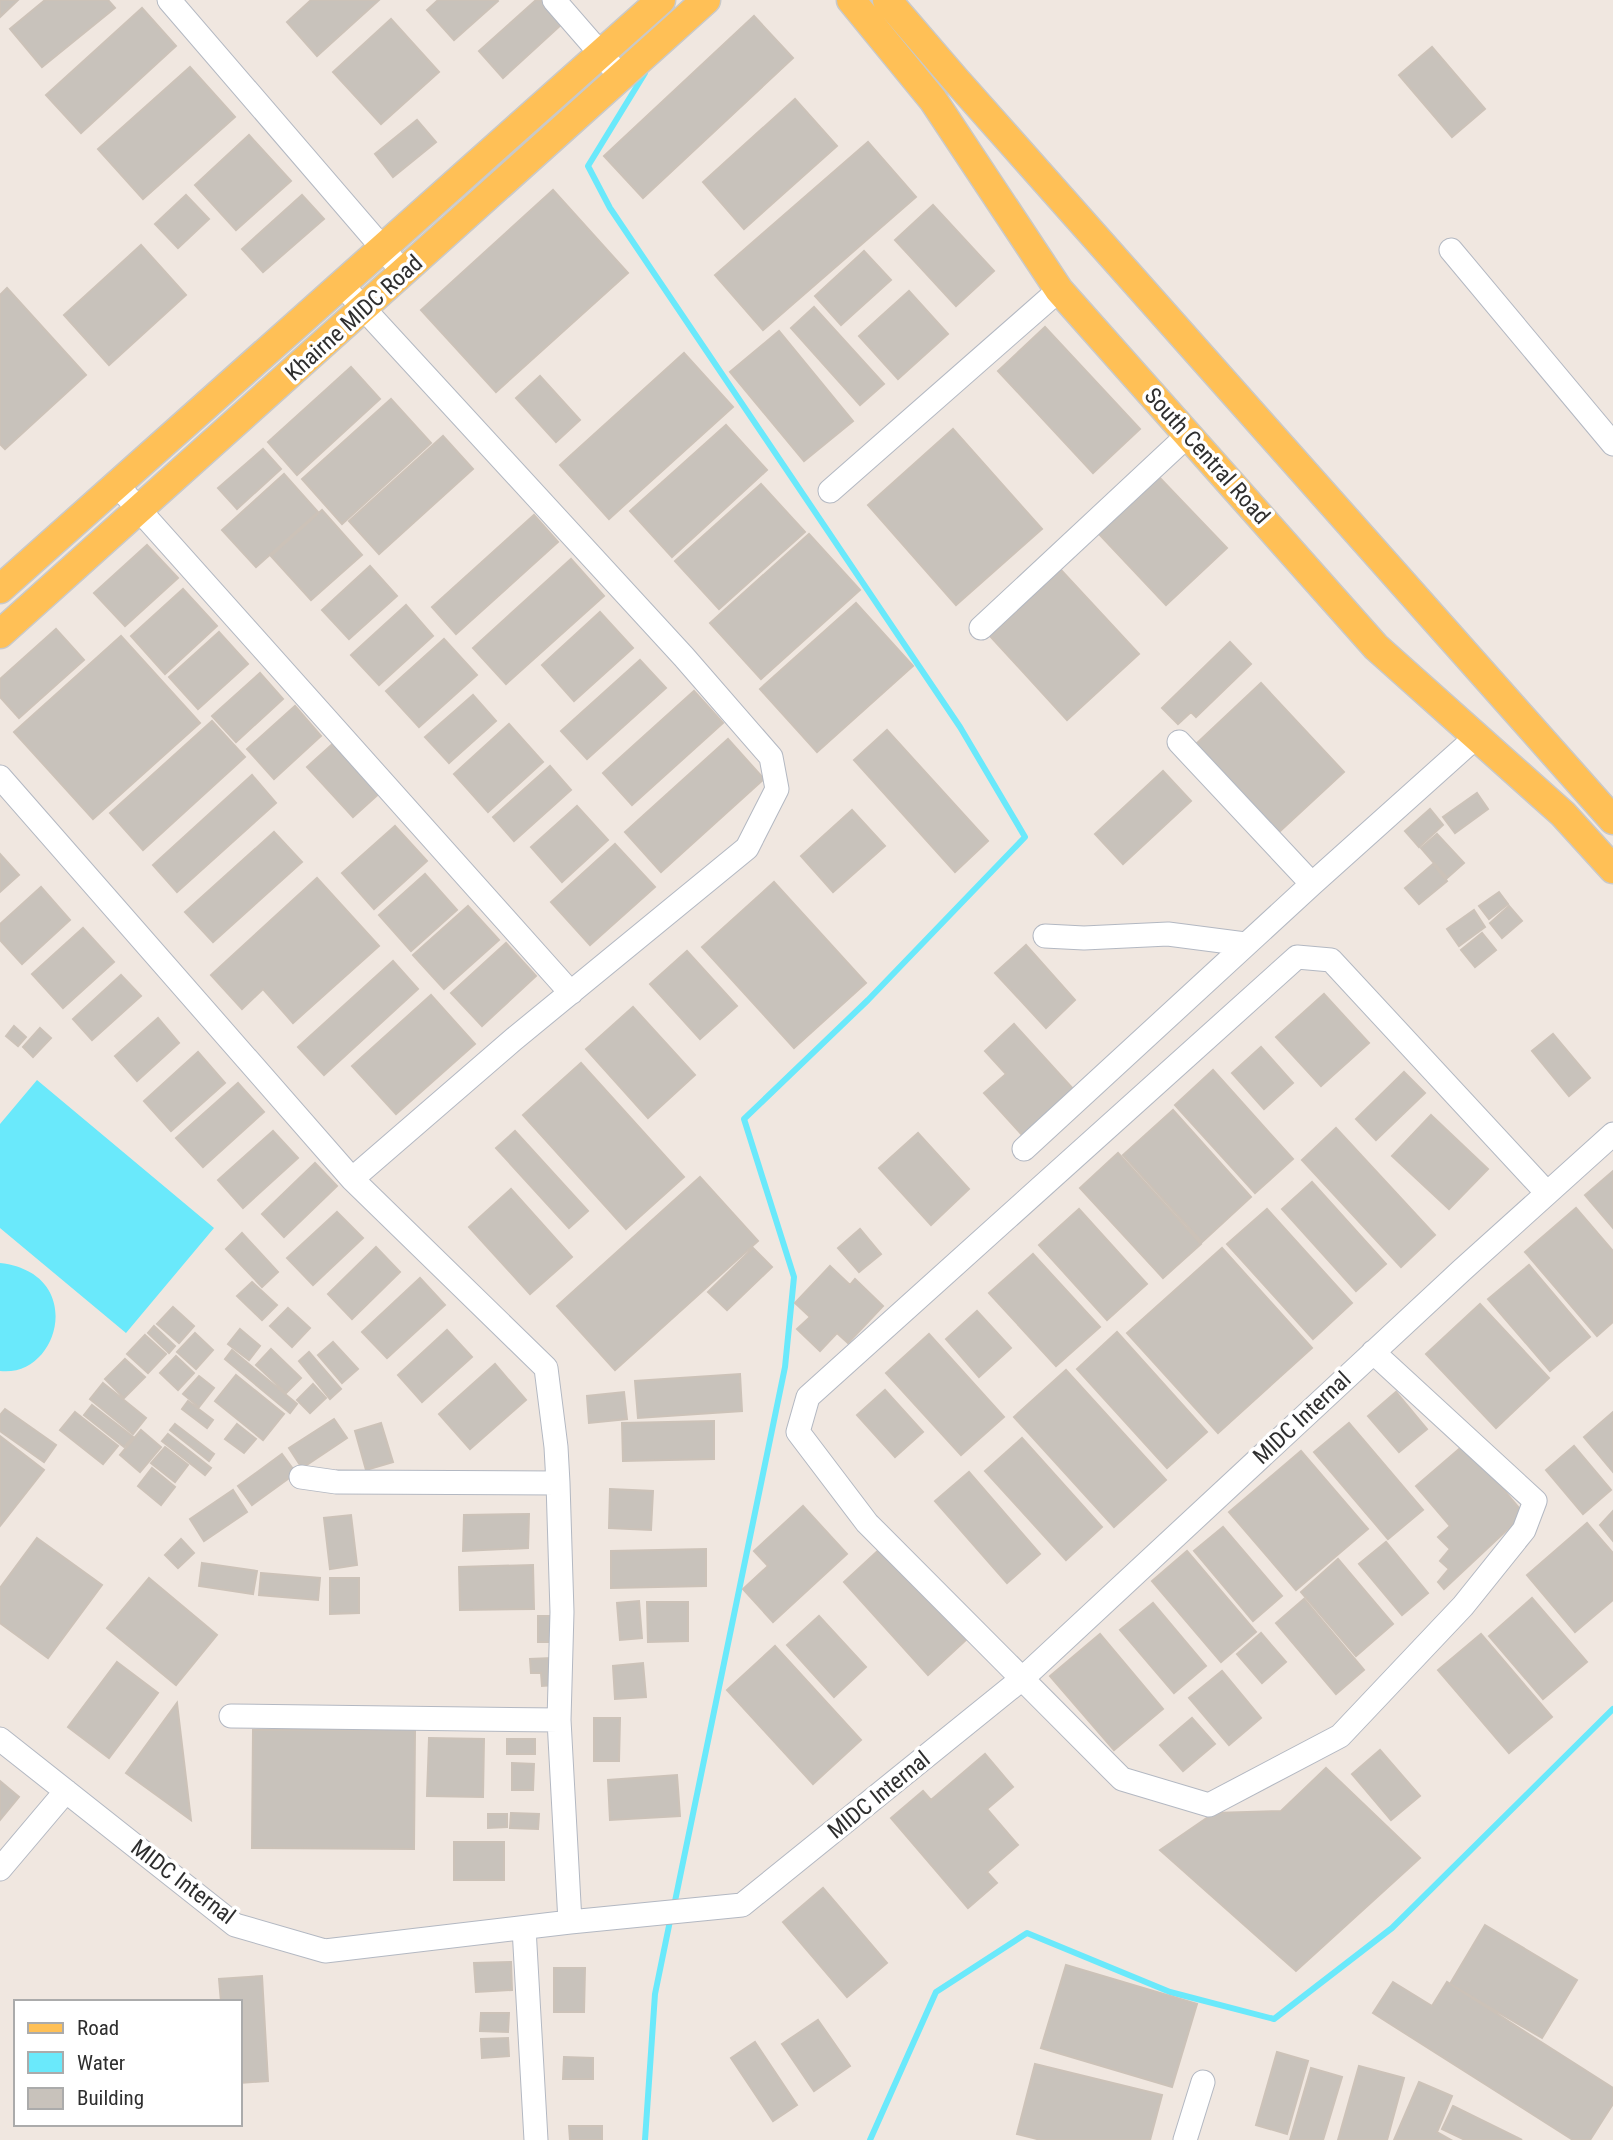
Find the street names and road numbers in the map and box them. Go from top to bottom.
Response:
street label: Khairne MIDC Road [280,249,428,387]
street label: South Central Road [1139,382,1275,530]
street label: MIDC Internal [1248,1366,1356,1470]
street label: MIDC Internal [823,1746,935,1844]
street label: MIDC Internal [126,1834,240,1930]

